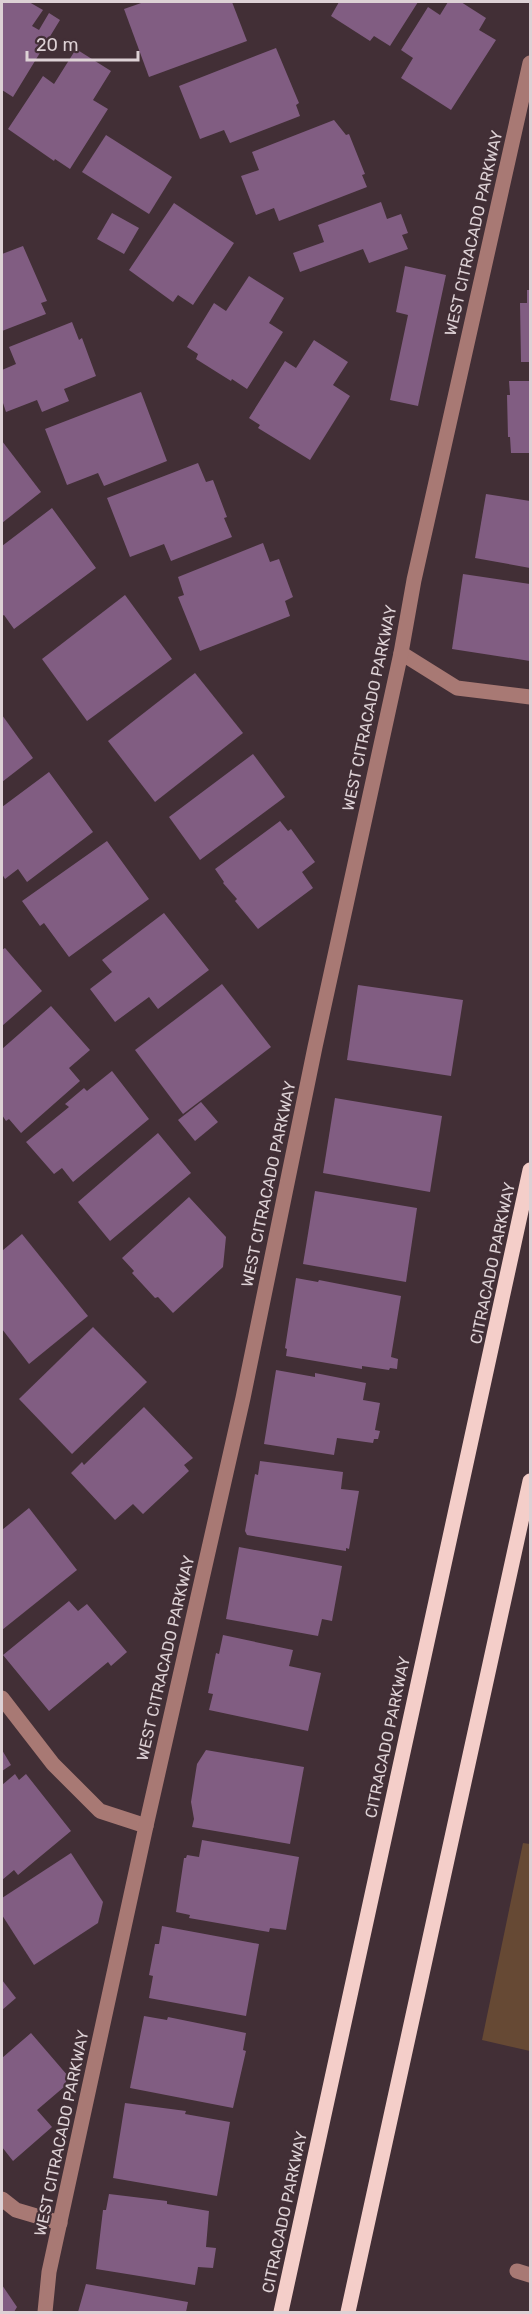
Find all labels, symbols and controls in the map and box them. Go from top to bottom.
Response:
scale bar [27,24,138,62]
text: 20 m [36,34,78,56]
street label: WEST CITRACADO PARKWAY [441,129,506,338]
street label: WEST CITRACADO PARKWAY [338,603,401,813]
street label: WEST CITRACADO PARKWAY [237,1079,300,1289]
street label: CITRACADO PARKWAY [466,1180,519,1346]
street label: WEST CITRACADO PARKWAY [133,1554,198,1763]
street label: CITRACADO PARKWAY [361,1654,414,1820]
street label: WEST CITRACADO PARKWAY [30,2028,93,2238]
street label: CITRACADO PARKWAY [258,2129,311,2295]

